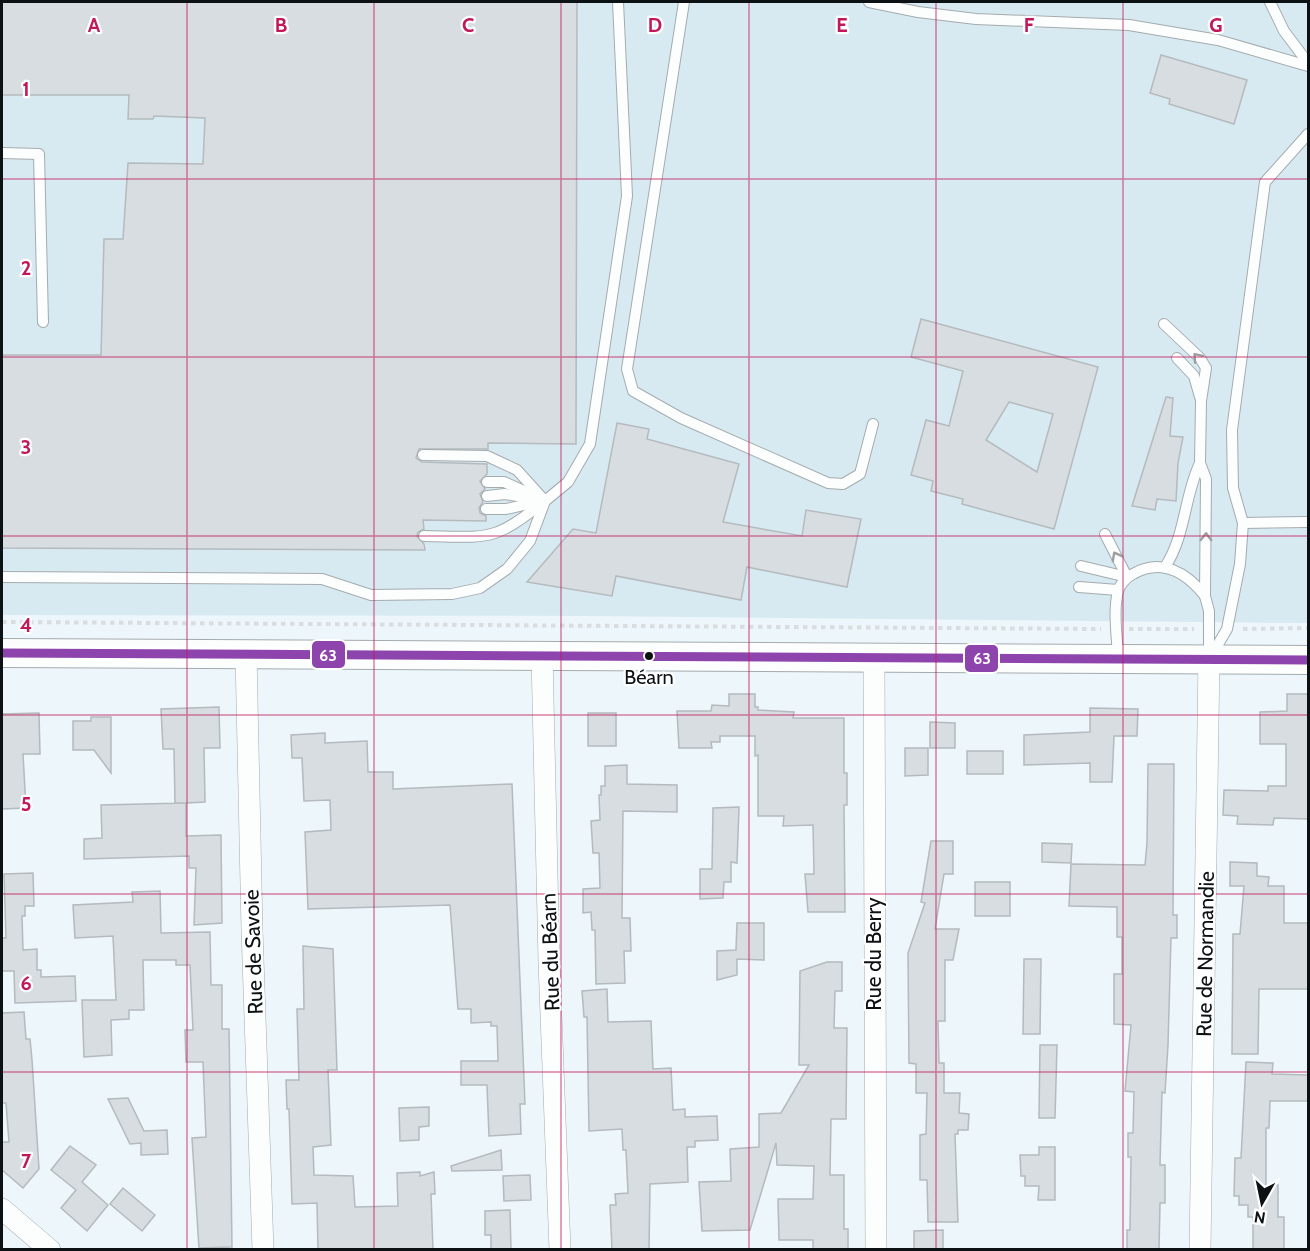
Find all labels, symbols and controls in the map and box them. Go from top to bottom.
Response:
text: A [88,13,101,37]
text: B [275,13,287,37]
text: C [462,13,474,37]
text: D [648,13,662,37]
text: E [836,13,848,37]
text: F [1024,13,1035,37]
text: G [1209,13,1223,37]
text: 1 [22,77,30,101]
text: 2 [21,256,31,280]
one-way arrow [1194,353,1205,364]
text: 3 [21,435,31,459]
one-way arrow [1199,533,1212,542]
one-way arrow [1112,551,1124,562]
text: 4 [20,613,32,637]
line badge: 63 [311,640,346,669]
line badge: 63 [964,644,999,673]
text: 63 [319,646,337,665]
text: 63 [973,649,991,668]
marker: Béarn [643,650,655,662]
place label: Béarn [624,665,674,689]
text: 5 [21,792,31,816]
street label: Rue de Normandie [1191,871,1219,1037]
street label: Rue de Savoie [238,889,268,1015]
street label: Rue du Béarn [535,893,565,1011]
street label: Rue du Berry [861,897,886,1011]
text: 6 [20,971,32,995]
text: 7 [21,1149,32,1173]
north arrow [1232,1173,1292,1233]
text: N [1253,1207,1267,1228]

